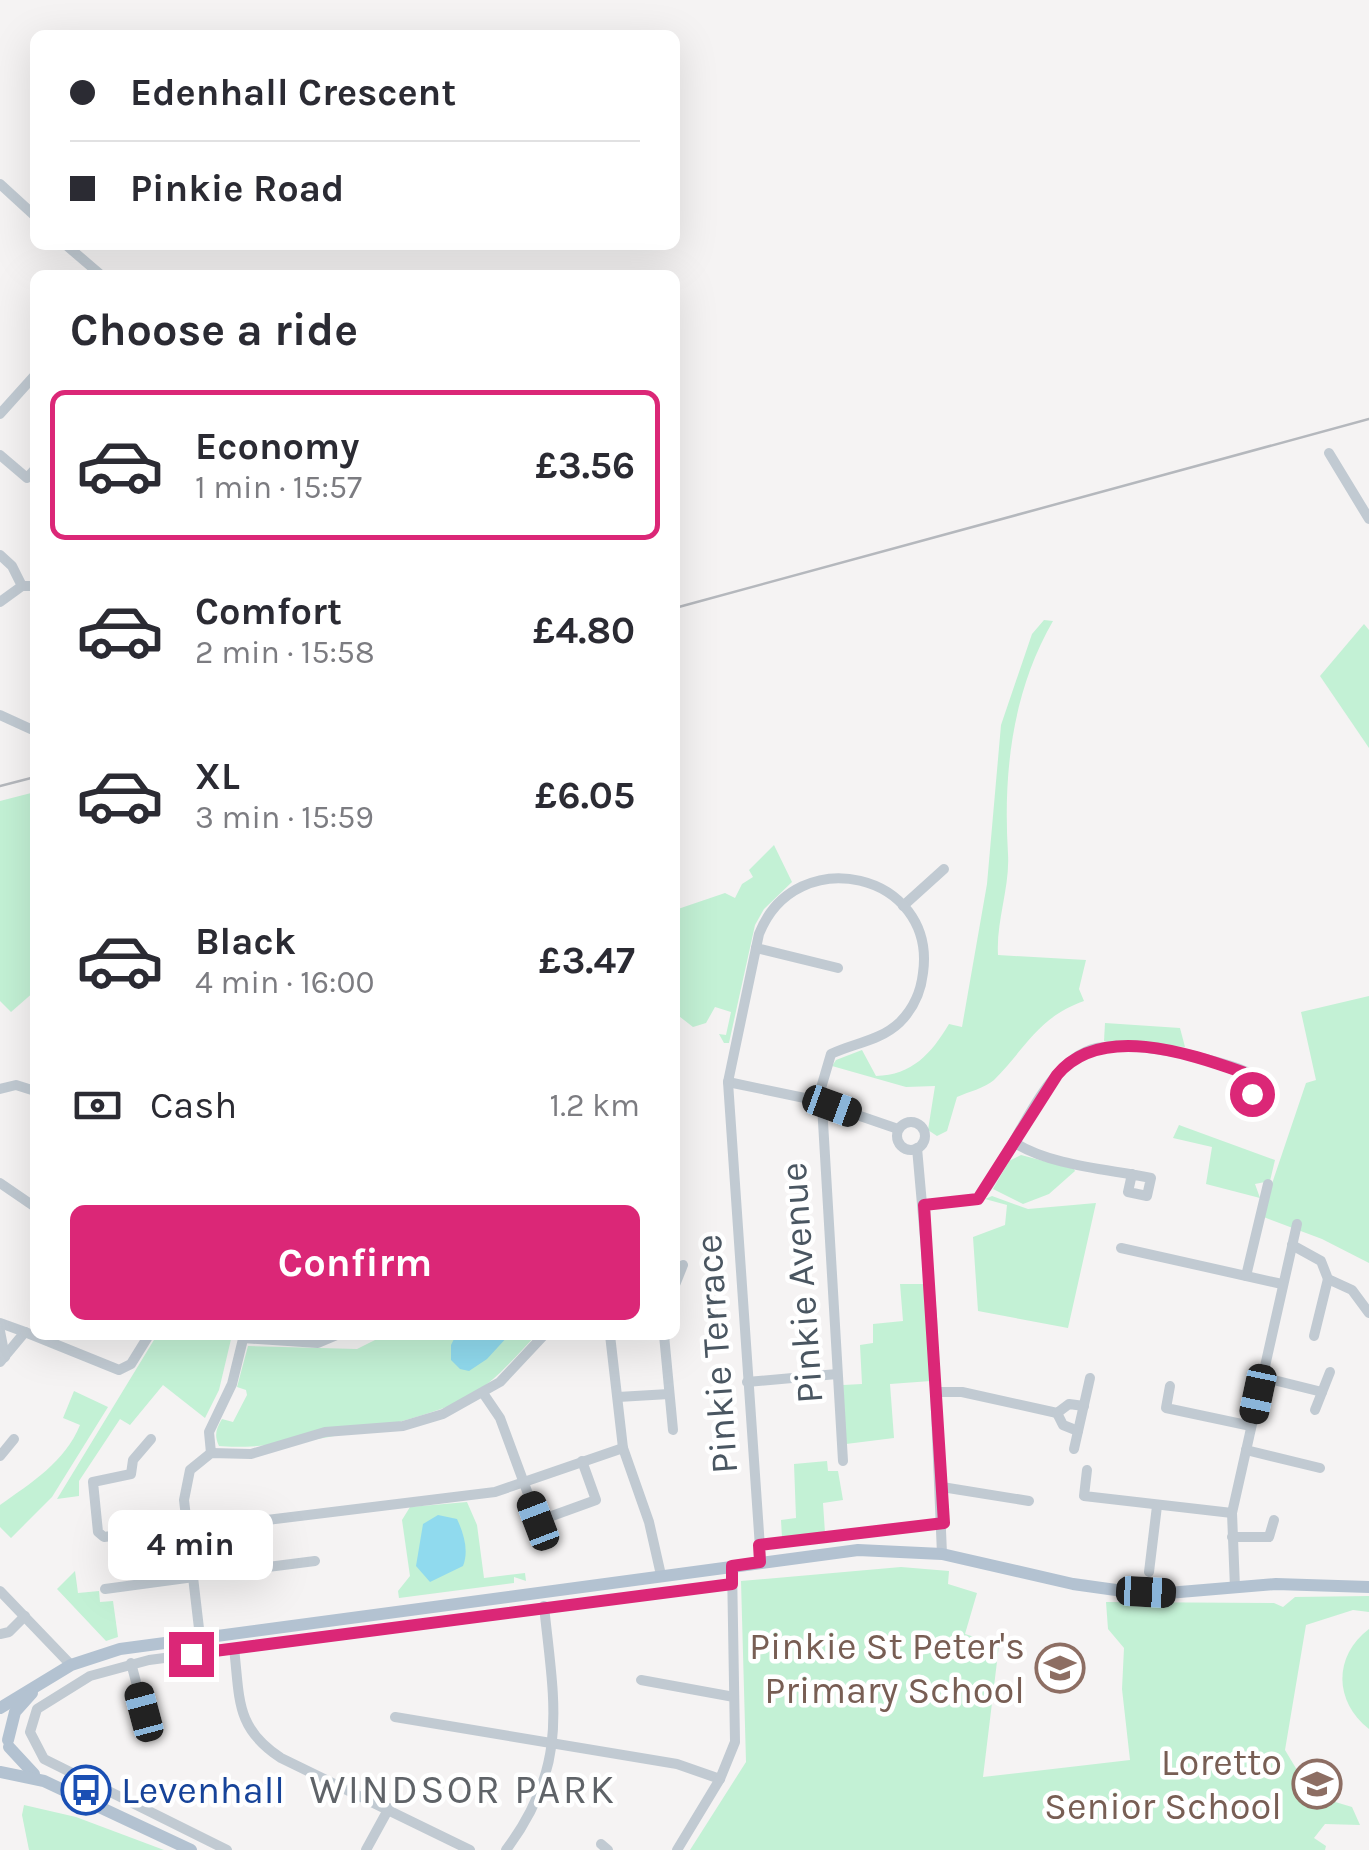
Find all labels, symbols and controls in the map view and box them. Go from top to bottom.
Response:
text: Edenhall Crescent [130,70,456,115]
text: Pinkie Road [130,166,344,211]
text: Choose a ride [70,304,358,356]
icon: car [75,420,165,510]
text: Economy [195,424,359,469]
text: £3.56 [535,443,635,488]
text: 1 min · 15:57 [195,469,362,506]
icon: car [75,585,165,675]
text: Comfort [195,589,342,634]
text: £4.80 [533,608,635,653]
text: 2 min · 15:58 [195,634,375,671]
icon: car [75,750,165,840]
text: XL [195,754,240,799]
text: £6.05 [535,773,635,818]
text: 3 min · 15:59 [195,799,374,836]
icon: car [75,915,165,1005]
text: Black [195,919,296,964]
text: £3.47 [539,938,635,983]
text: 4 min · 16:00 [195,964,374,1001]
route start [1230,1072,1275,1117]
icon: cash [70,1078,125,1133]
car [799,1082,865,1130]
text: Cash [150,1083,237,1128]
text: 1.2 km [550,1087,640,1124]
street label: Pinkie Avenue [771,1161,832,1405]
button: Confirm [70,1205,640,1320]
street label: Pinkie Terrace [686,1233,747,1475]
car [1237,1362,1279,1426]
car [513,1488,563,1554]
callout: 4 min [109,1509,274,1579]
text: 4 min [147,1526,234,1563]
car [1115,1575,1177,1609]
place label: Pinkie St Peter's Primary School [749,1624,1025,1713]
route end [169,1632,214,1677]
school or university icon: Pinkie St Peter's Primary School [1034,1642,1086,1694]
car [122,1679,166,1745]
place label: Loretto Senior School [1044,1740,1282,1829]
school or university icon: Loretto Senior School [1291,1758,1343,1810]
bus stop icon: Levenhall [60,1764,112,1816]
district label: WINDSOR PARK [309,1766,617,1813]
place label: Levenhall [121,1768,285,1813]

